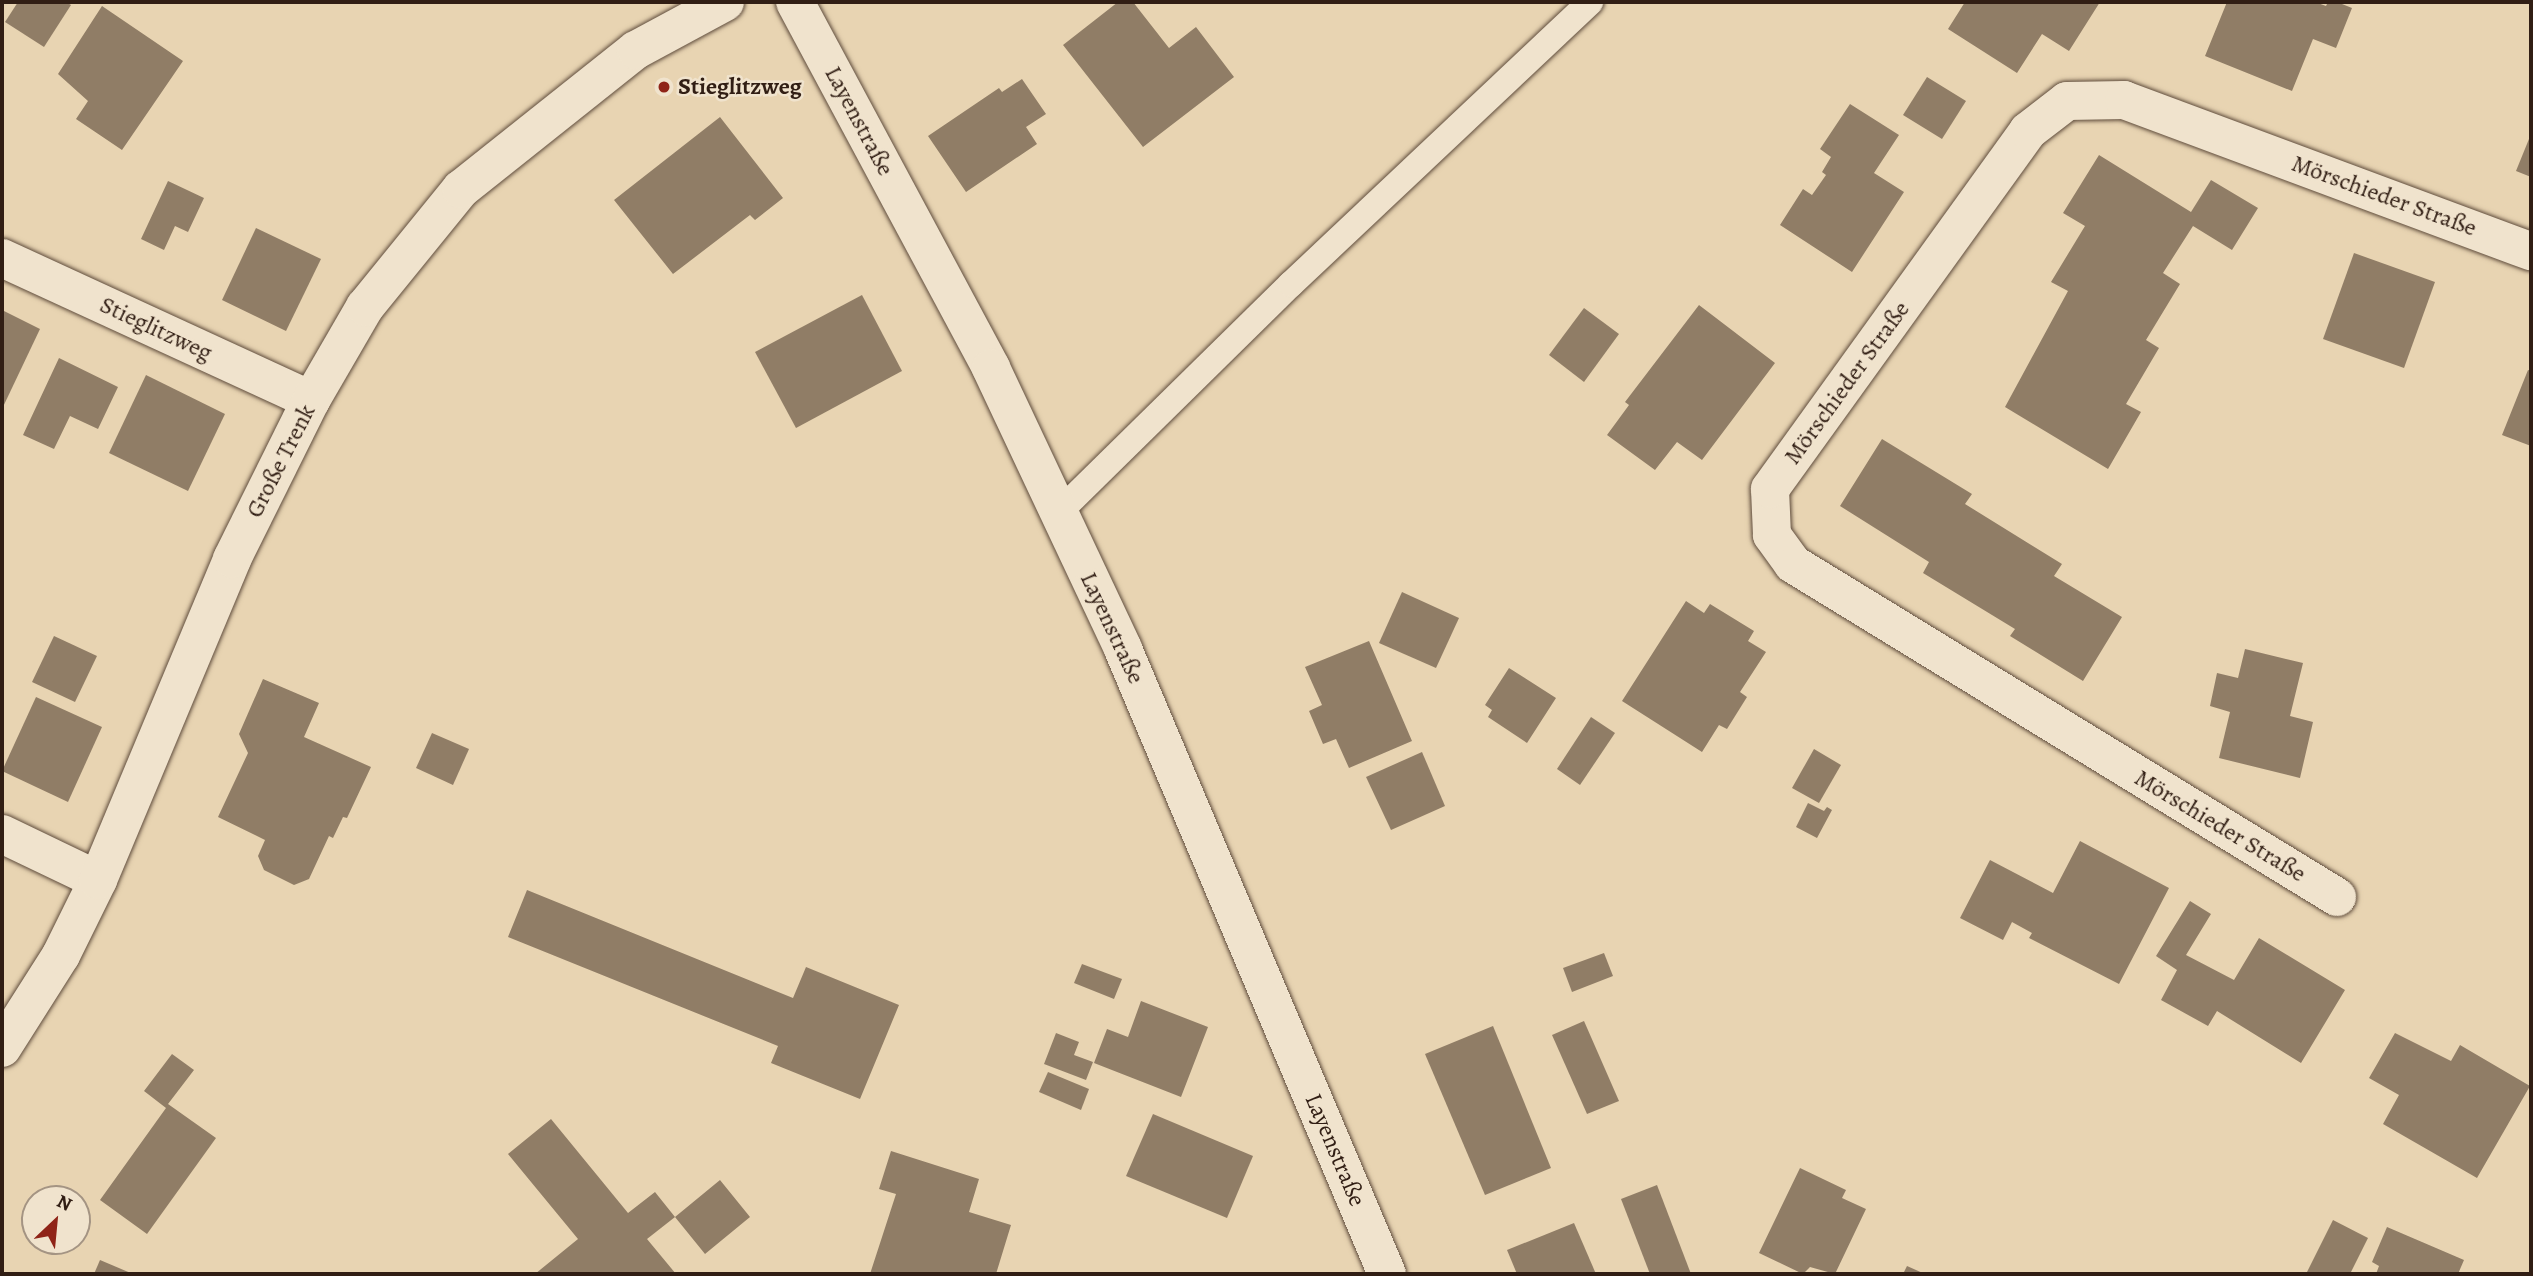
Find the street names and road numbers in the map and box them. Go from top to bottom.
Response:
street label: Layenstraße [818,61,900,181]
street label: Mörschieder Straße [2288,149,2480,243]
street label: Stieglitzweg [95,290,217,368]
street label: Mörschieder Straße [1778,296,1916,470]
street label: Große Trenk [240,400,322,522]
street label: Layenstraße [1074,568,1150,688]
street label: Mörschieder Straße [2129,764,2311,888]
street label: Layenstraße [1298,1089,1372,1211]

